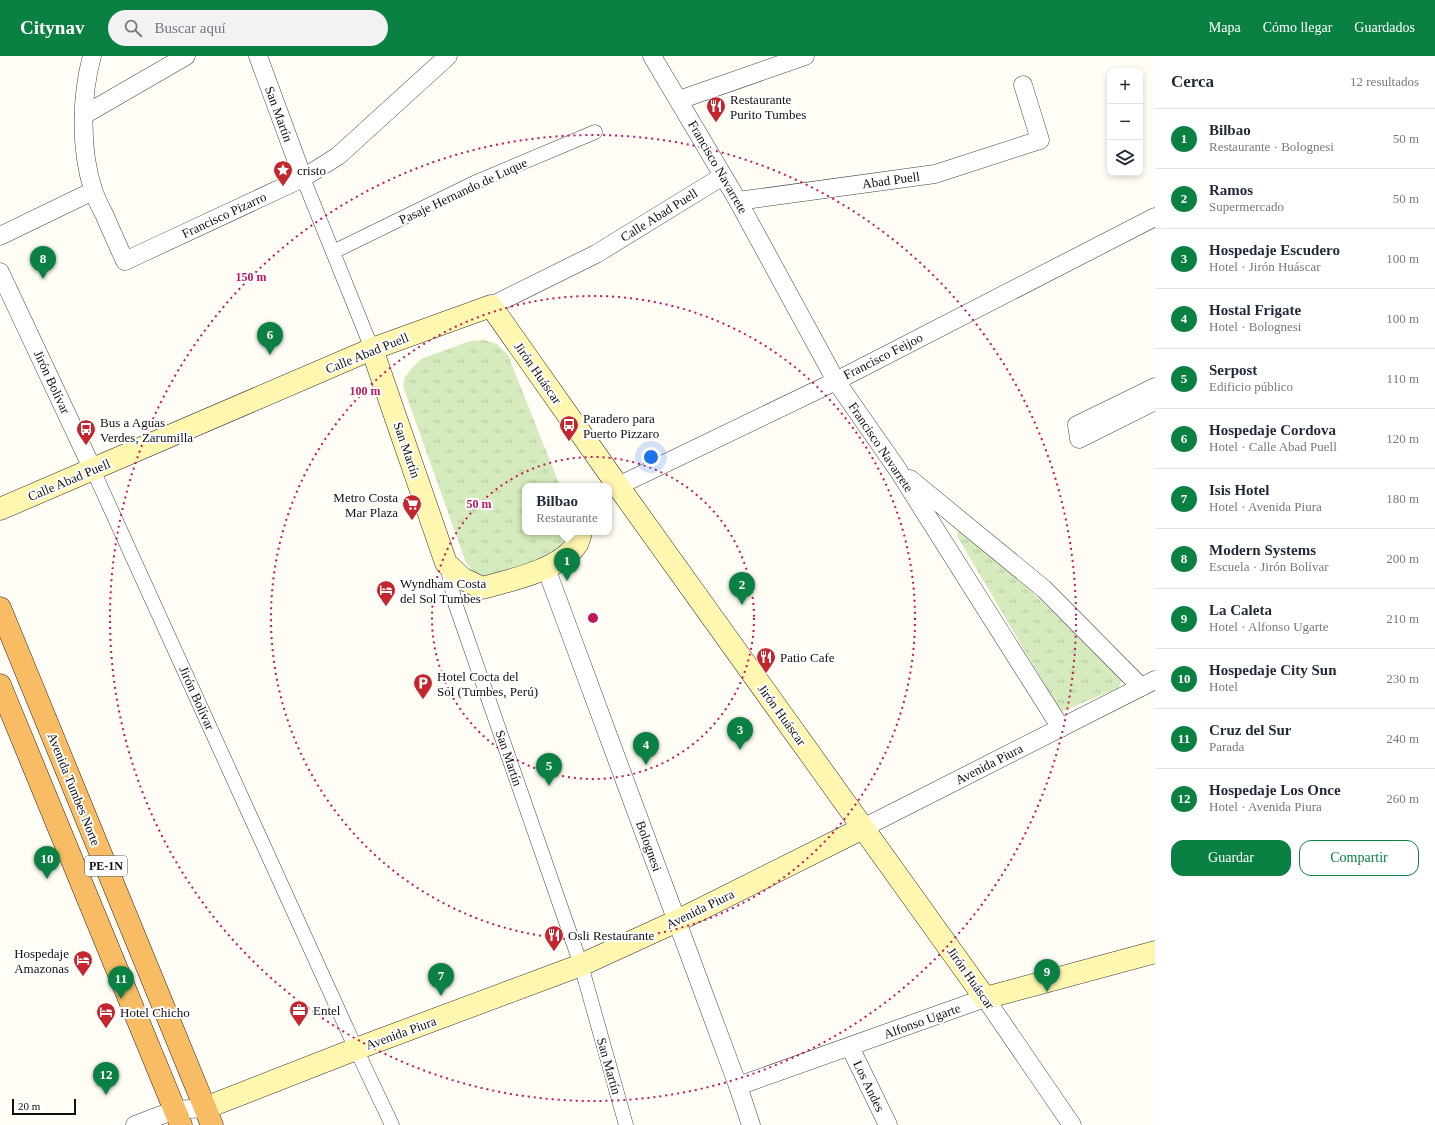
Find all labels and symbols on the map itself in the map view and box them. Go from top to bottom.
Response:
street label: San Martín [262,84,296,144]
place label: Restaurante Purito Tumbes [730,92,806,122]
restaurant icon: Restaurante Purito Tumbes [705,95,727,123]
street label: Francisco Navarrete [685,118,751,216]
street label: Pasaje Hernando de Luque [397,155,530,227]
place icon: cristo [272,159,294,187]
place label: cristo [297,163,326,178]
street label: Abad Puell [861,168,921,191]
street label: Calle Abad Puell [618,185,701,245]
street label: Francisco Pizarro [179,189,269,241]
pin: 8 [30,246,56,279]
text: 150 m [236,270,267,284]
pin: 6 [257,322,283,355]
street label: Calle Abad Puell [323,329,411,376]
street label: Francisco Feijoo [841,330,925,382]
street label: Jirón Huáscar [511,339,565,407]
street label: Jirón Bolívar [31,348,74,417]
text: 100 m [350,384,381,398]
street label: Francisco Navarrete [845,399,917,495]
place label: Paradero para Puerto Pizzaro [583,411,659,441]
bus stop icon: Paradero para Puerto Pizzaro [558,414,580,442]
place label: Bus a Aguas Verdes, Zarumilla [100,415,193,445]
bus stop icon: Bus a Aguas Verdes, Zarumilla [75,418,97,446]
street label: San Martín [390,420,424,480]
your location [641,447,661,467]
street label: Calle Abad Puell [26,456,113,504]
place label: Metro Costa Mar Plaza [333,490,398,520]
supermarket icon: Metro Costa Mar Plaza [401,493,423,521]
text: 50 m [467,497,492,511]
pin: 1 [554,548,580,581]
pin: 2 [729,572,755,605]
place label: Wyndham Costa del Sol Tumbes [400,576,486,606]
hotel icon: Wyndham Costa del Sol Tumbes [375,579,397,607]
centre of rings [586,611,600,625]
restaurant icon: Patio Cafe [755,646,777,674]
place label: Patio Cafe [780,650,835,665]
street label: Jirón Bolívar [176,664,218,733]
place label: Hotel Cocta del Sol (Tumbes, Perú) [437,669,538,699]
parking icon: Hotel Cocta del Sol (Tumbes, Perú) [412,672,434,700]
street label: Jirón Huáscar [755,682,810,749]
pin: 3 [727,717,753,750]
street label: San Martín [492,728,526,788]
street label: Avenida Tumbes Norte [44,730,104,848]
pin: 4 [633,732,659,765]
street label: Avenida Piura [953,740,1025,787]
pin: 5 [536,753,562,786]
street label: Bolognesi [633,819,665,874]
pin: 10 [34,846,60,879]
road number: PE-1N [85,856,127,876]
street label: Avenida Piura [664,886,737,932]
restaurant icon: Osli Restaurante [543,924,565,952]
place label: Osli Restaurante [568,928,655,943]
street label: Jirón Huáscar [944,944,998,1012]
place label: Hospedaje Amazonas [14,946,69,976]
hotel icon: Hospedaje Amazonas [72,949,94,977]
pin: 9 [1034,959,1060,992]
pin: 7 [428,963,454,996]
pin: 11 [108,966,134,999]
office icon: Entel [288,999,310,1027]
street label: Alfonso Ugarte [882,1000,963,1042]
hotel icon: Hotel Chicho [95,1001,117,1029]
place label: Entel [313,1003,341,1018]
place label: Hotel Chicho [120,1005,190,1020]
street label: Avenida Piura [364,1013,438,1053]
street label: San Martín [594,1036,624,1096]
street label: Los Andes [850,1058,888,1114]
pin: 12 [93,1062,119,1095]
scale bar [12,1097,76,1116]

